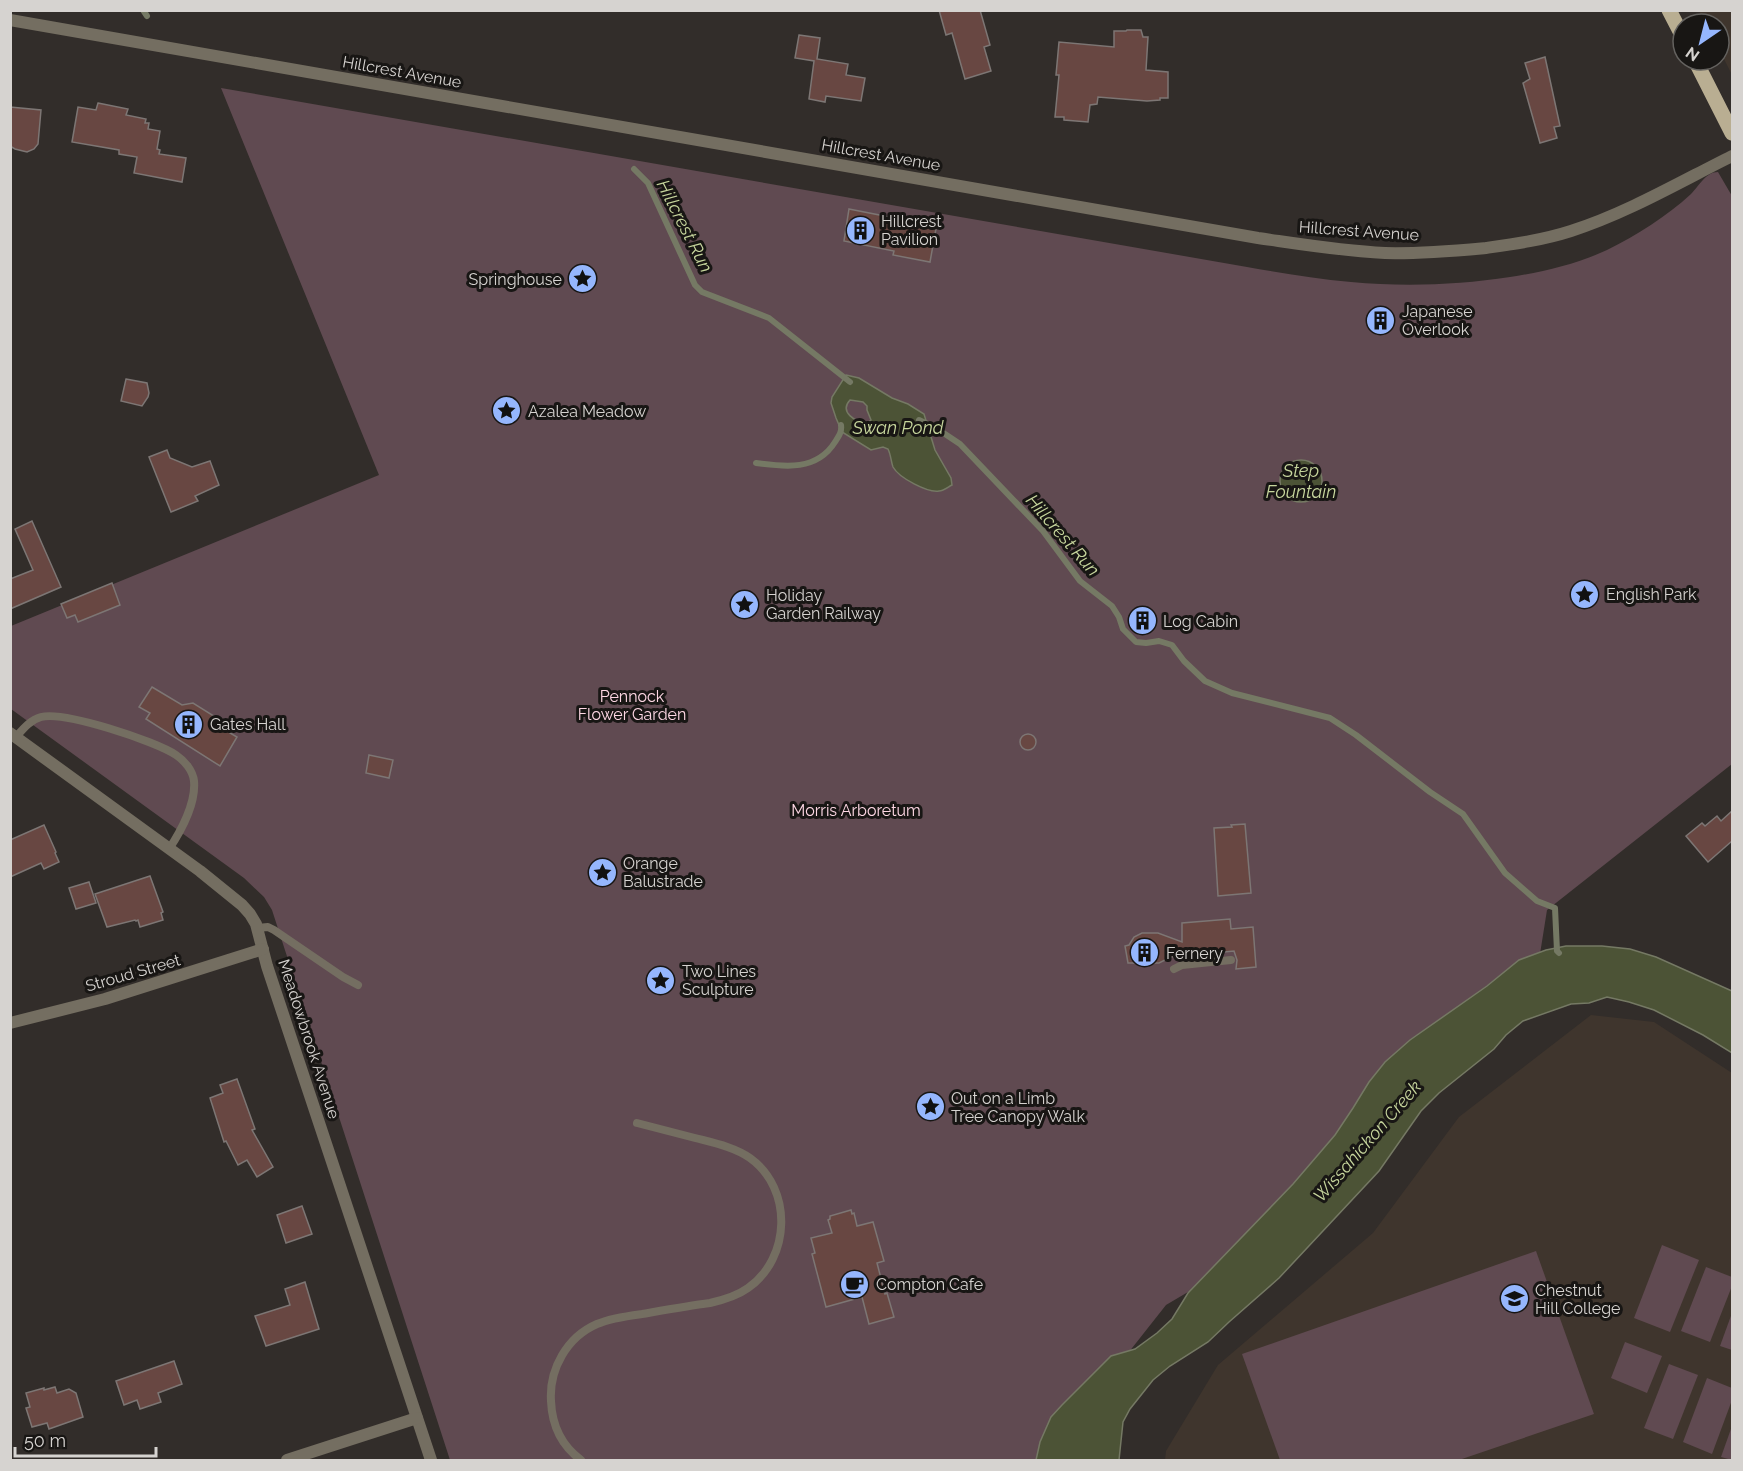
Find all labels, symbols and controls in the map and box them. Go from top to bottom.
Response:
north arrow [1671,12,1731,72]
text: N [1682,43,1703,65]
street label: Hillcrest Avenue [341,52,463,92]
street label: Hillcrest Avenue [820,135,942,175]
water label: Hillcrest Run [653,176,717,276]
place label: Hillcrest Pavilion [881,212,942,249]
building icon: Hillcrest Pavilion [844,214,876,246]
street label: Hillcrest Avenue [1298,217,1420,245]
place icon: Springhouse [567,263,599,295]
place label: Springhouse [469,270,562,289]
place label: Japanese Overlook [1402,302,1473,339]
building icon: Japanese Overlook [1365,304,1397,336]
place icon: Azalea Meadow [491,395,523,427]
place label: Azalea Meadow [528,402,646,421]
water label: Swan Pond [852,417,945,438]
water label: Step Fountain [1266,460,1336,502]
water label: Hillcrest Run [1022,490,1104,580]
place icon: English Park [1569,578,1601,610]
place label: English Park [1606,585,1697,604]
place label: Holiday Garden Railway [766,586,881,623]
place icon: Holiday Garden Railway [729,588,761,620]
building icon: Log Cabin [1126,605,1158,637]
place label: Log Cabin [1163,612,1238,631]
park label: Pennock Flower Garden [578,687,686,724]
building icon: Gates Hall [173,708,205,740]
place label: Gates Hall [210,715,286,734]
park label: Morris Arboretum [791,801,921,820]
place label: Orange Balustrade [623,854,703,891]
place icon: Orange Balustrade [586,856,618,888]
building icon: Fernery [1129,937,1161,969]
place label: Fernery [1166,944,1223,963]
street label: Stroud Street [83,950,183,996]
street label: Meadowbrook Avenue [274,957,344,1121]
place label: Two Lines Sculpture [682,962,756,999]
place icon: Two Lines Sculpture [645,964,677,996]
water label: Wissahickon Creek [1309,1076,1426,1206]
place label: Out on a Limb Tree Canopy Walk [951,1089,1085,1126]
place icon: Out on a Limb Tree Canopy Walk [914,1091,946,1123]
cafe icon: Compton Cafe [839,1268,871,1300]
place label: Compton Cafe [876,1275,983,1294]
place label: Chestnut Hill College [1535,1281,1620,1318]
school or university icon: Chestnut Hill College [1498,1283,1530,1315]
scale bar [15,1420,156,1458]
text: 50 m [24,1430,66,1451]

